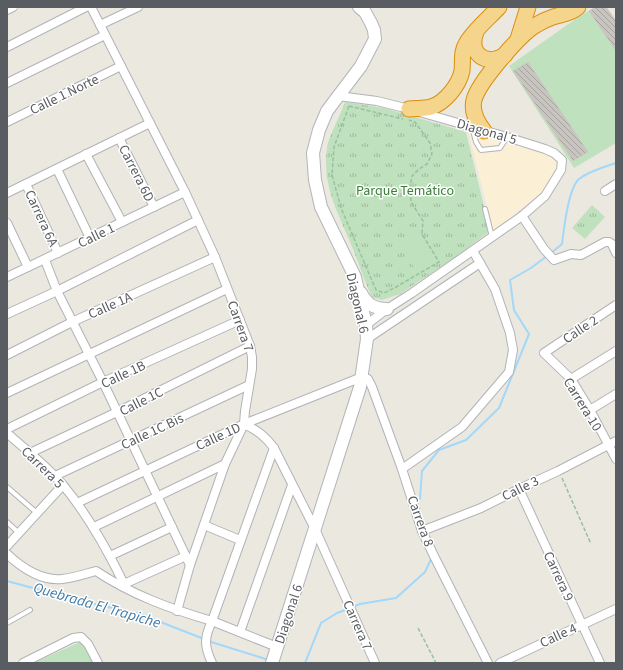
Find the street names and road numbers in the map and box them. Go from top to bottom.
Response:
street label: Calle 1 Norte [26,70,102,120]
street label: Diagonal 5 [454,114,519,150]
street label: Carrera 6D [113,142,159,205]
street label: Carrera 6A [19,187,63,250]
street label: Calle 1 [75,218,118,253]
street label: Diagonal 6 [340,271,374,336]
street label: Calle 1A [85,287,136,325]
street label: Carrera 7 [222,298,259,355]
street label: Calle 2 [559,311,602,349]
street label: Calle 1B [98,356,149,394]
street label: Carrera 10 [558,374,607,435]
street label: Calle 1C [116,382,167,421]
street label: Calle 1C Bis [118,409,187,455]
street label: Calle 1D [193,418,244,456]
street label: Carrera 5 [16,442,68,493]
street label: Calle 3 [499,471,542,506]
street label: Carrera 8 [402,493,439,550]
street label: Carrera 9 [538,548,578,605]
street label: Diagonal 6 [270,582,308,647]
street label: Carrera 7 [337,597,377,654]
street label: Calle 4 [537,619,580,653]

